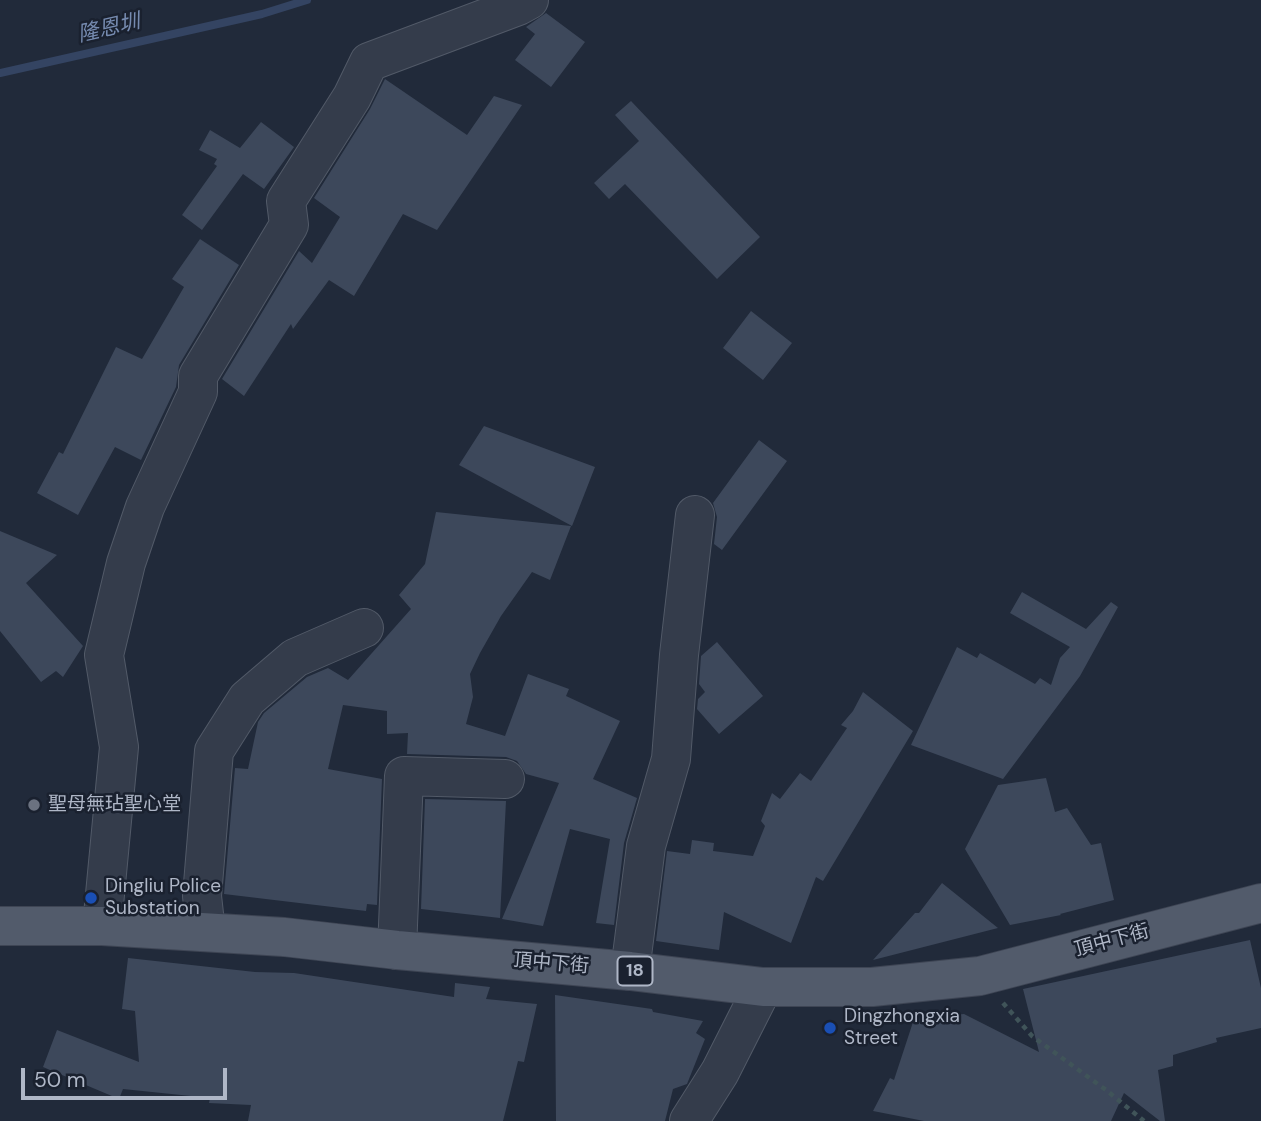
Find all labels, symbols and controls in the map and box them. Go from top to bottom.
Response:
water label: 隆恩圳 [75,10,143,48]
place label: 聖母無玷聖心堂 [48,794,181,816]
marker: 聖母無玷聖心堂 [26,797,42,813]
place label: Dingliu Police Substation [105,876,221,920]
marker: Dingliu Police Substation [83,890,99,906]
street label: 頂中下街 [1072,920,1152,962]
street label: 頂中下街 [512,949,590,979]
road number: 18 [618,956,652,986]
place label: Dingzhongxia Street [844,1006,960,1050]
marker: Dingzhongxia Street [822,1020,838,1036]
scale bar [24,1054,231,1098]
text: 50 m [34,1066,85,1094]

